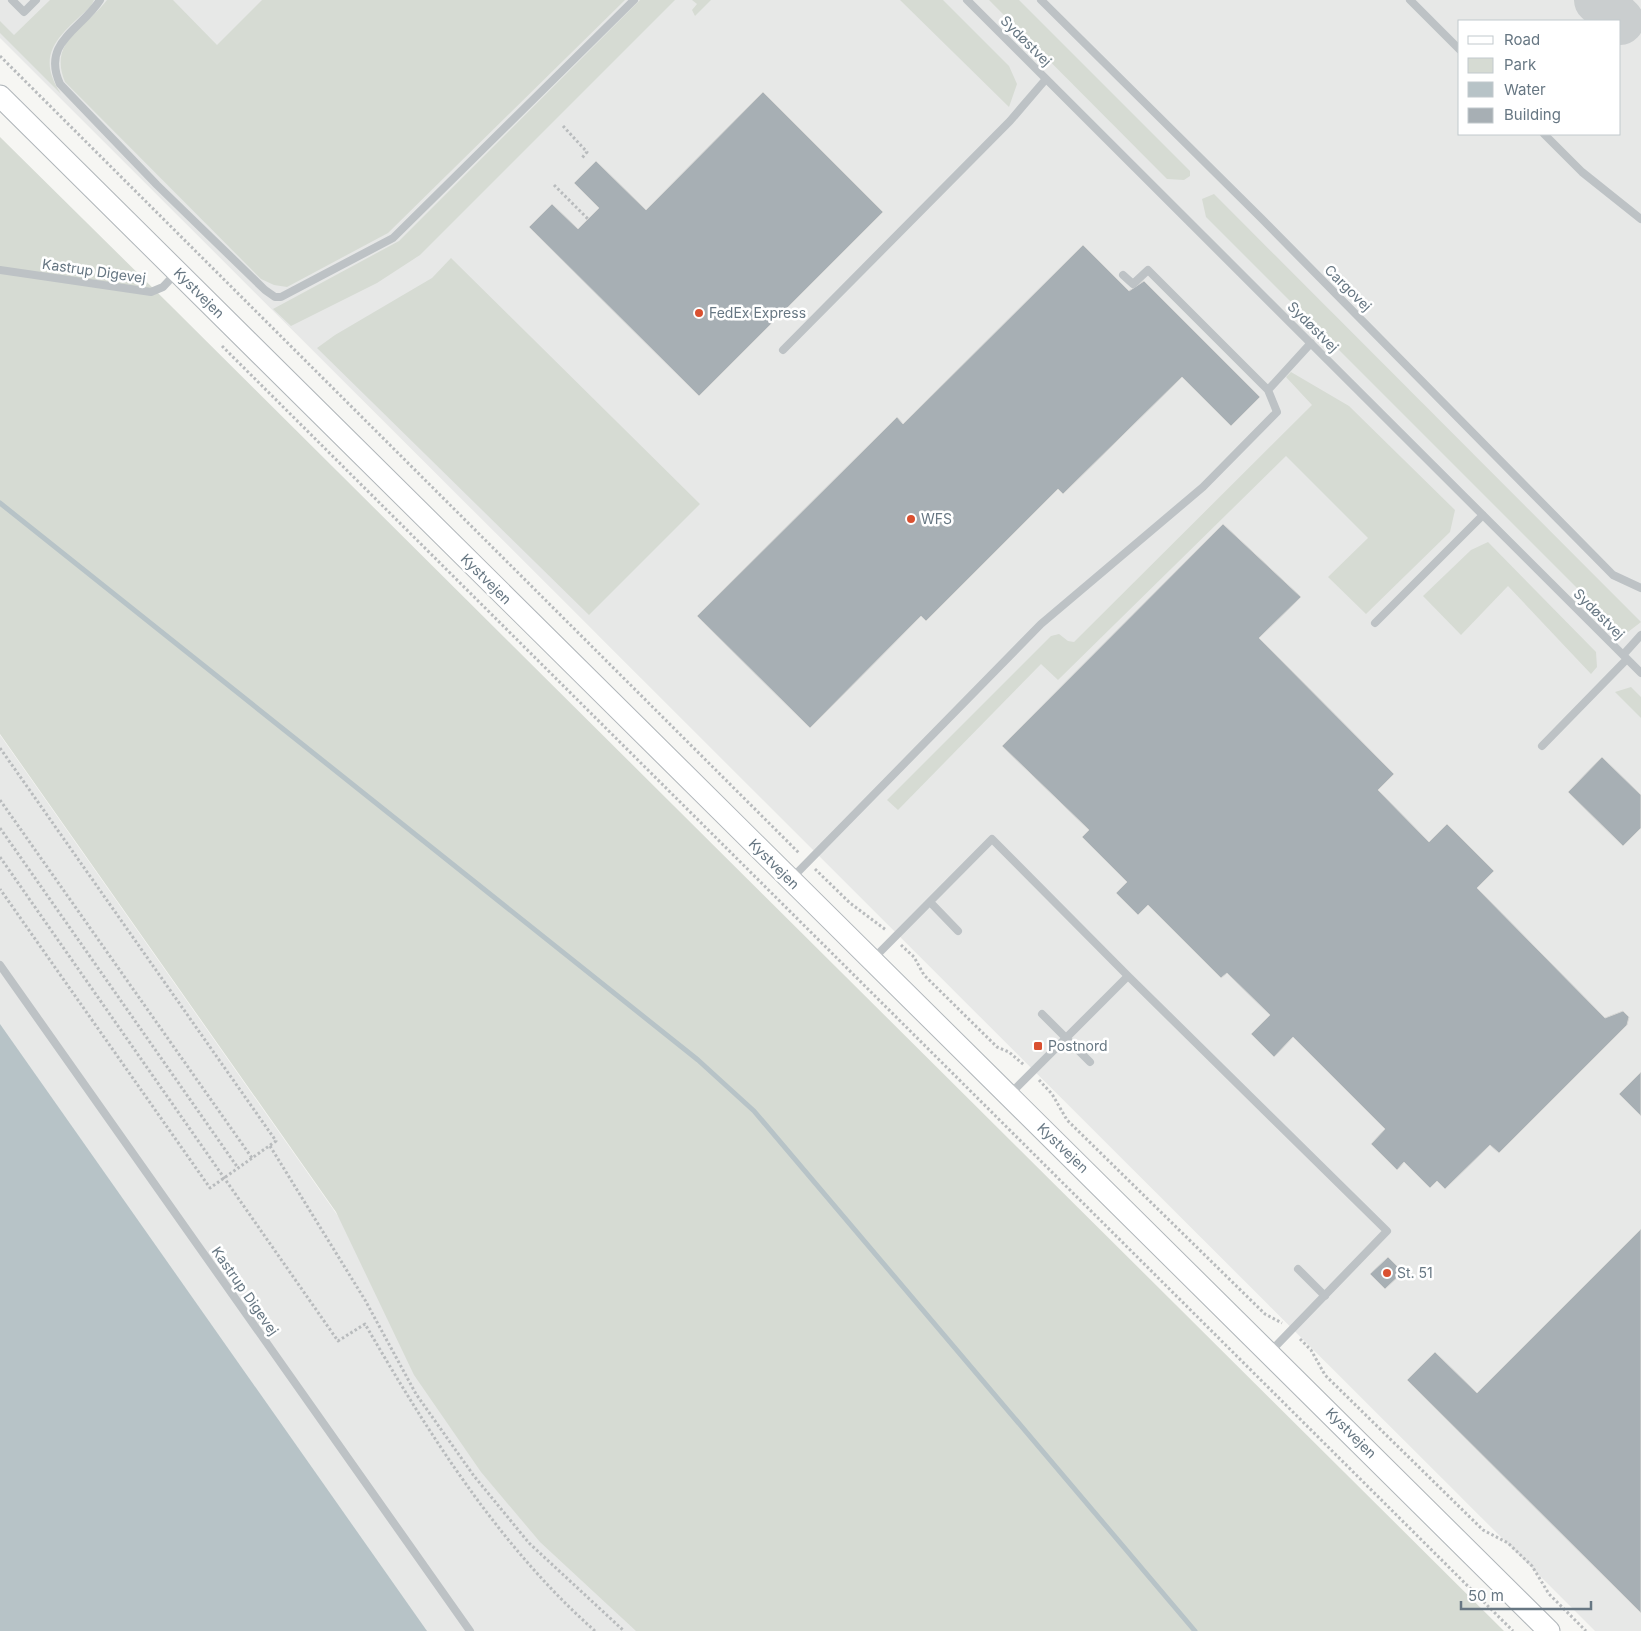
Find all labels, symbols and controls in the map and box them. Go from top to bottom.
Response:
street label: Sydøstvej [997,12,1055,70]
legend [1458,20,1621,135]
text: Road [1504,30,1540,49]
text: Park [1504,55,1537,74]
text: Water [1504,80,1546,99]
text: Building [1504,105,1561,124]
street label: Kastrup Digevej [41,255,147,286]
street label: Cargovej [1321,261,1375,315]
street label: Kystvejen [171,264,228,321]
street label: Sydøstvej [1284,298,1342,356]
place label: FedEx Express [709,304,806,321]
marker: FedEx Express [693,307,705,319]
place label: WFS [921,510,952,527]
marker: WFS [905,513,917,525]
street label: Kystvejen [458,550,515,607]
street label: Sydøstvej [1570,585,1628,643]
street label: Kystvejen [746,835,803,892]
place label: Postnord [1048,1037,1108,1054]
marker: Postnord [1032,1040,1044,1052]
street label: Kystvejen [1034,1119,1092,1176]
street label: Kastrup Digevej [208,1243,282,1338]
place label: St. 51 [1397,1264,1433,1281]
marker: St. 51 [1381,1267,1393,1279]
street label: Kystvejen [1323,1404,1380,1461]
scale bar [1461,1578,1591,1610]
text: 50 m [1468,1586,1504,1605]

